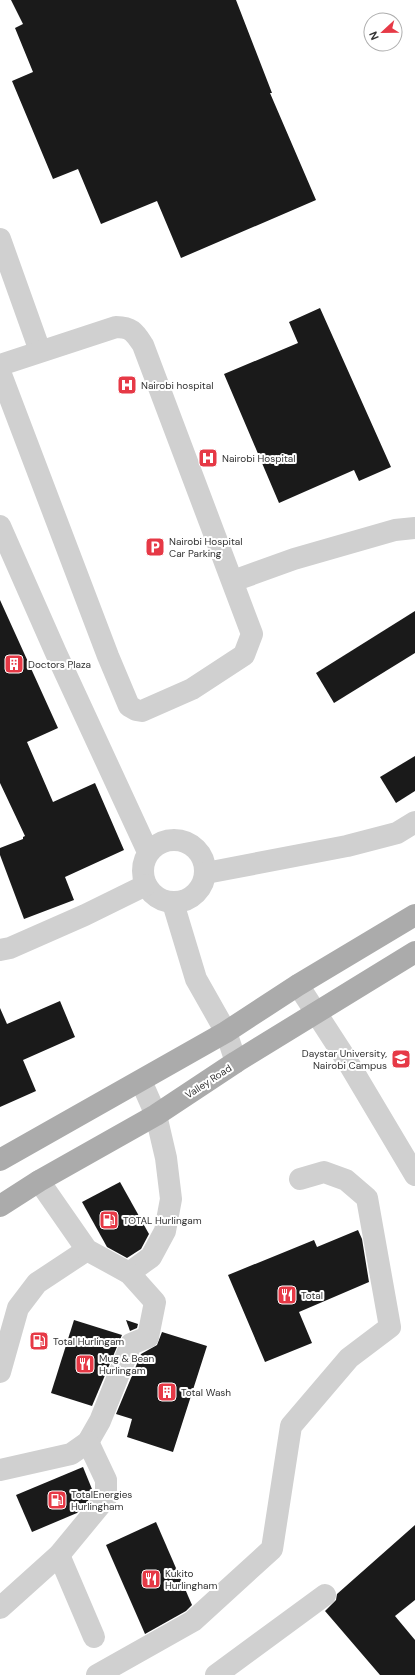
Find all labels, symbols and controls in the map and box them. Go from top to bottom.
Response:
north arrow [363,12,403,52]
text: N [366,29,382,42]
hospital icon: Nairobi hospital [116,374,138,396]
place label: Nairobi hospital [141,379,213,392]
hospital icon: Nairobi Hospital [197,447,219,469]
place label: Nairobi Hospital [222,452,296,465]
place label: Nairobi Hospital Car Parking [169,535,243,560]
parking icon: Nairobi Hospital Car Parking [144,536,166,558]
building icon: Doctors Plaza [3,653,25,675]
place label: Doctors Plaza [28,658,91,671]
place label: Daystar University, Nairobi Campus [302,1047,387,1072]
school or university icon: Daystar University, Nairobi Campus [390,1048,412,1070]
street label: Valley Road [183,1062,234,1101]
fuel station icon: TOTAL Hurlingam [98,1209,120,1231]
place label: TOTAL Hurlingam [123,1214,202,1227]
restaurant icon: Total [276,1284,298,1306]
place label: Total [301,1289,323,1302]
fuel station icon: Total Hurlingam [28,1330,50,1352]
place label: Total Hurlingam [53,1335,124,1348]
place label: Mug & Bean Hurlingam [99,1352,155,1377]
restaurant icon: Mug & Bean Hurlingam [74,1353,96,1375]
building icon: Total Wash [156,1381,178,1403]
place label: Total Wash [181,1386,231,1399]
place label: TotalEnergies Hurlingham [71,1488,132,1513]
fuel station icon: TotalEnergies Hurlingham [46,1489,68,1511]
place label: Kukito Hurlingham [165,1567,217,1592]
restaurant icon: Kukito Hurlingham [140,1568,162,1590]

